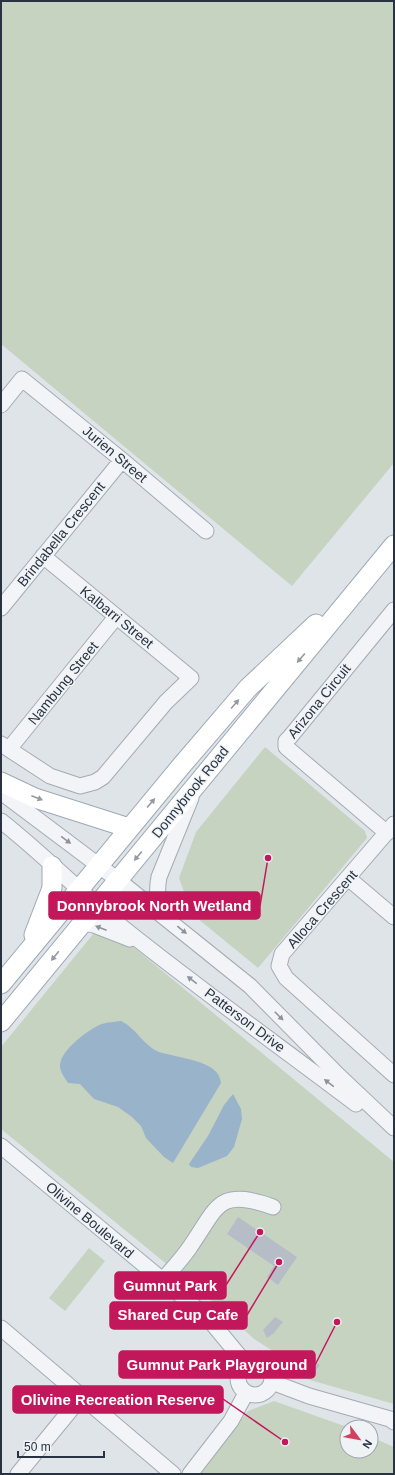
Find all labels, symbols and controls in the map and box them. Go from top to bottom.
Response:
street label: Jurien Street [79,422,151,486]
street label: Brindabella Crescent [14,478,108,590]
street label: Kalbarri Street [77,583,157,651]
street label: Nambung Street [25,638,101,728]
one-way arrow [296,653,305,663]
street label: Arizona Circuit [284,661,354,741]
one-way arrow [230,698,239,709]
street label: Donnybrook Road [148,743,232,841]
one-way arrow [31,795,43,801]
one-way arrow [146,797,155,808]
one-way arrow [61,836,71,844]
one-way arrow [134,850,142,861]
street label: Alloca Crescent [284,867,360,951]
callout: Donnybrook North Wetland [49,892,260,919]
text: Donnybrook North Wetland [57,897,251,914]
one-way arrow [95,924,107,930]
one-way arrow [176,926,187,935]
one-way arrow [51,951,60,961]
one-way arrow [186,976,197,984]
street label: Patterson Drive [202,985,289,1056]
one-way arrow [274,1011,284,1021]
one-way arrow [324,1079,335,1088]
street label: Olivine Boulevard [43,1179,137,1261]
callout: Gumnut Park [115,1272,226,1299]
text: Gumnut Park [123,1277,218,1294]
callout: Shared Cup Cafe [110,1302,247,1329]
text: Shared Cup Cafe [118,1306,238,1323]
callout: Gumnut Park Playground [119,1351,315,1378]
text: Gumnut Park Playground [127,1356,307,1373]
callout: Olivine Recreation Reserve [13,1386,223,1413]
text: Olivine Recreation Reserve [21,1391,215,1408]
north arrow [339,1419,379,1459]
scale bar [18,1433,104,1459]
text: N [360,1438,375,1451]
text: 50 m [24,1440,51,1454]

